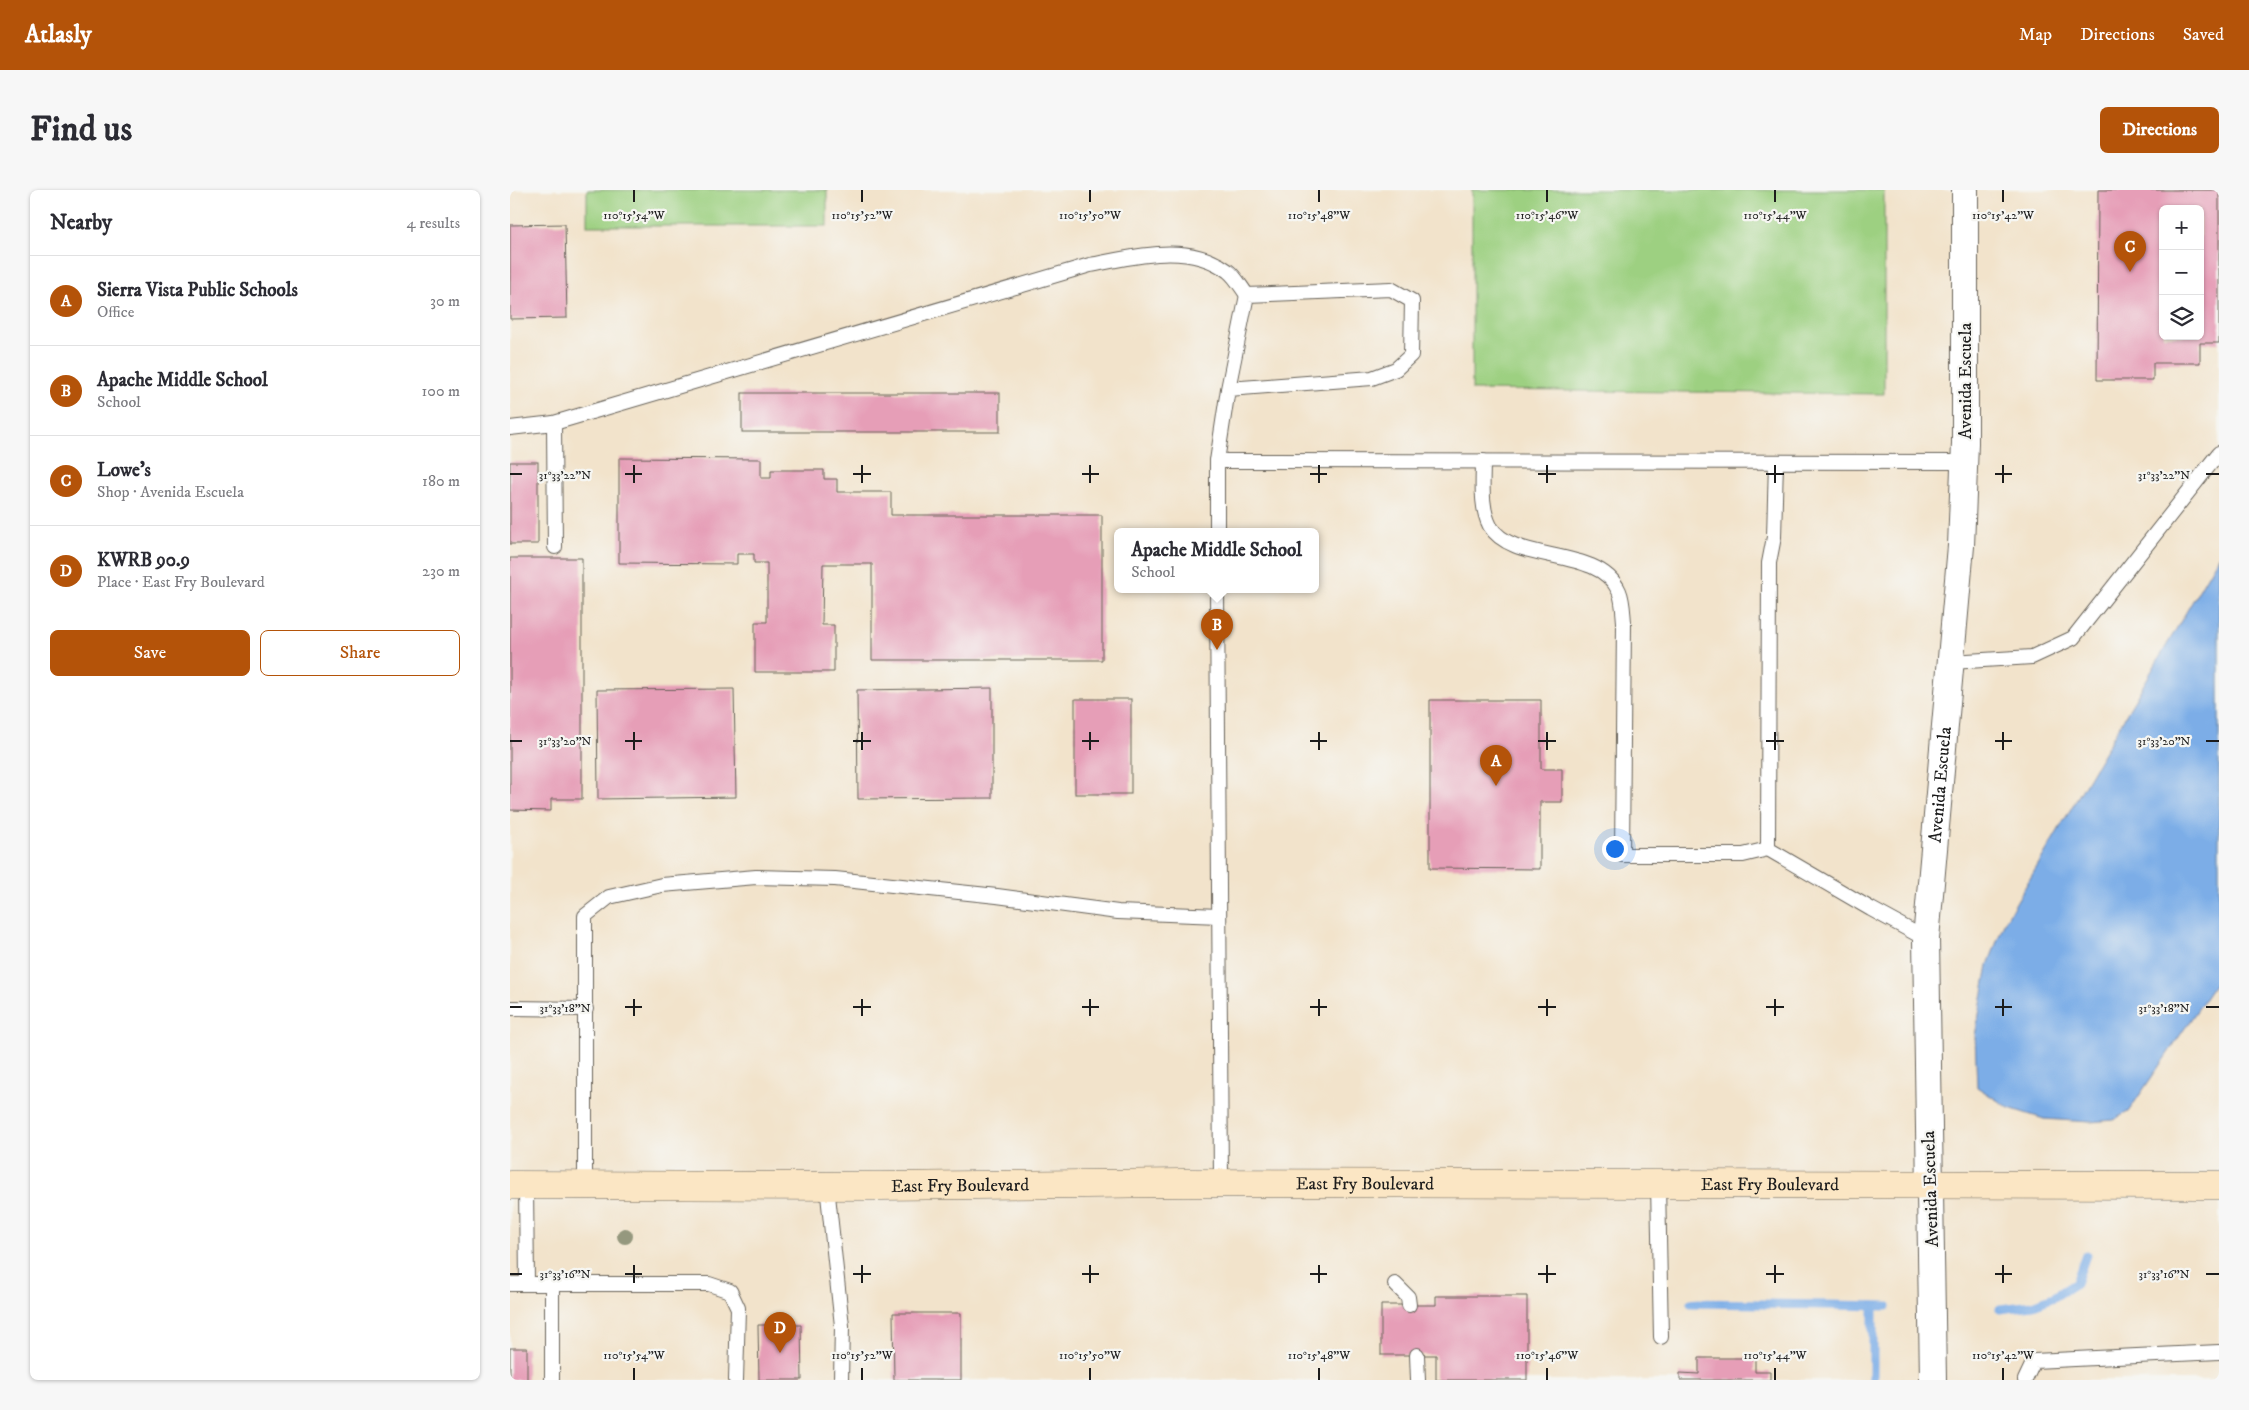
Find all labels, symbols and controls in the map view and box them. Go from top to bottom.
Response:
text: Atlasly [25,20,92,50]
text: Map [2019,24,2052,46]
text: Directions [2080,24,2155,46]
text: Saved [2183,24,2224,46]
button: Directions [2100,107,2219,153]
text: Find us [30,108,132,152]
map controls [2159,205,2204,340]
button: + [2159,205,2204,250]
text: 110°15'54"W [603,208,666,223]
text: 110°15'52"W [831,208,894,223]
text: 110°15'50"W [1059,208,1122,223]
text: 110°15'48"W [1288,208,1351,223]
text: 110°15'46"W [1516,208,1579,223]
text: 110°15'44"W [1743,208,1808,223]
text: 110°15'42"W [1972,208,2035,223]
text: Nearby [50,210,112,236]
text: 4 results [407,213,460,233]
pin: C [2114,231,2146,272]
button: − [2159,250,2204,295]
text: Sierra Vista Public Schools [97,279,298,302]
text: A [61,291,71,311]
text: 30 m [430,291,460,311]
button: layers [2159,295,2204,340]
text: Office [97,302,134,322]
street label: Avenida Escuela [1955,322,1977,439]
text: Apache Middle School [97,369,268,392]
text: B [61,381,71,401]
text: 100 m [422,381,460,401]
text: School [97,392,141,412]
text: Lowe's [97,459,151,482]
text: 31°33'22"N [539,468,591,483]
text: 31°33'22"N [2138,468,2190,483]
text: C [61,471,71,491]
text: 180 m [422,471,460,491]
text: Shop · Avenida Escuela [97,482,244,502]
popup [1114,528,1319,593]
text: Apache Middle School [1131,539,1302,562]
text: KWRB 90.9 [97,549,190,572]
text: D [60,561,72,581]
text: 230 m [422,561,460,581]
text: School [1131,562,1175,582]
text: Place · East Fry Boulevard [97,572,265,592]
pin: B [1201,609,1233,650]
button: Save [50,630,250,676]
button: Share [260,630,460,676]
street label: Avenida Escuela [1925,725,1957,844]
text: 31°33'20"N [539,734,592,749]
text: 31°33'20"N [2138,734,2191,749]
pin: A [1480,745,1512,786]
your location [1602,836,1628,862]
text: 31°33'18"N [540,1001,591,1016]
text: 31°33'18"N [2139,1001,2190,1016]
street label: Avenida Escuela [1918,1130,1944,1248]
street label: East Fry Boulevard [1296,1173,1434,1195]
street label: East Fry Boulevard [1701,1174,1839,1196]
street label: East Fry Boulevard [891,1175,1029,1198]
text: 31°33'16"N [539,1267,591,1282]
text: 31°33'16"N [2138,1267,2190,1282]
pin: D [764,1312,796,1353]
text: 110°15'54"W [603,1348,666,1363]
text: 110°15'52"W [831,1348,894,1363]
text: 110°15'50"W [1059,1348,1122,1363]
text: 110°15'48"W [1288,1348,1351,1363]
text: 110°15'46"W [1516,1348,1579,1363]
text: 110°15'44"W [1743,1348,1808,1363]
text: 110°15'42"W [1972,1348,2035,1363]

